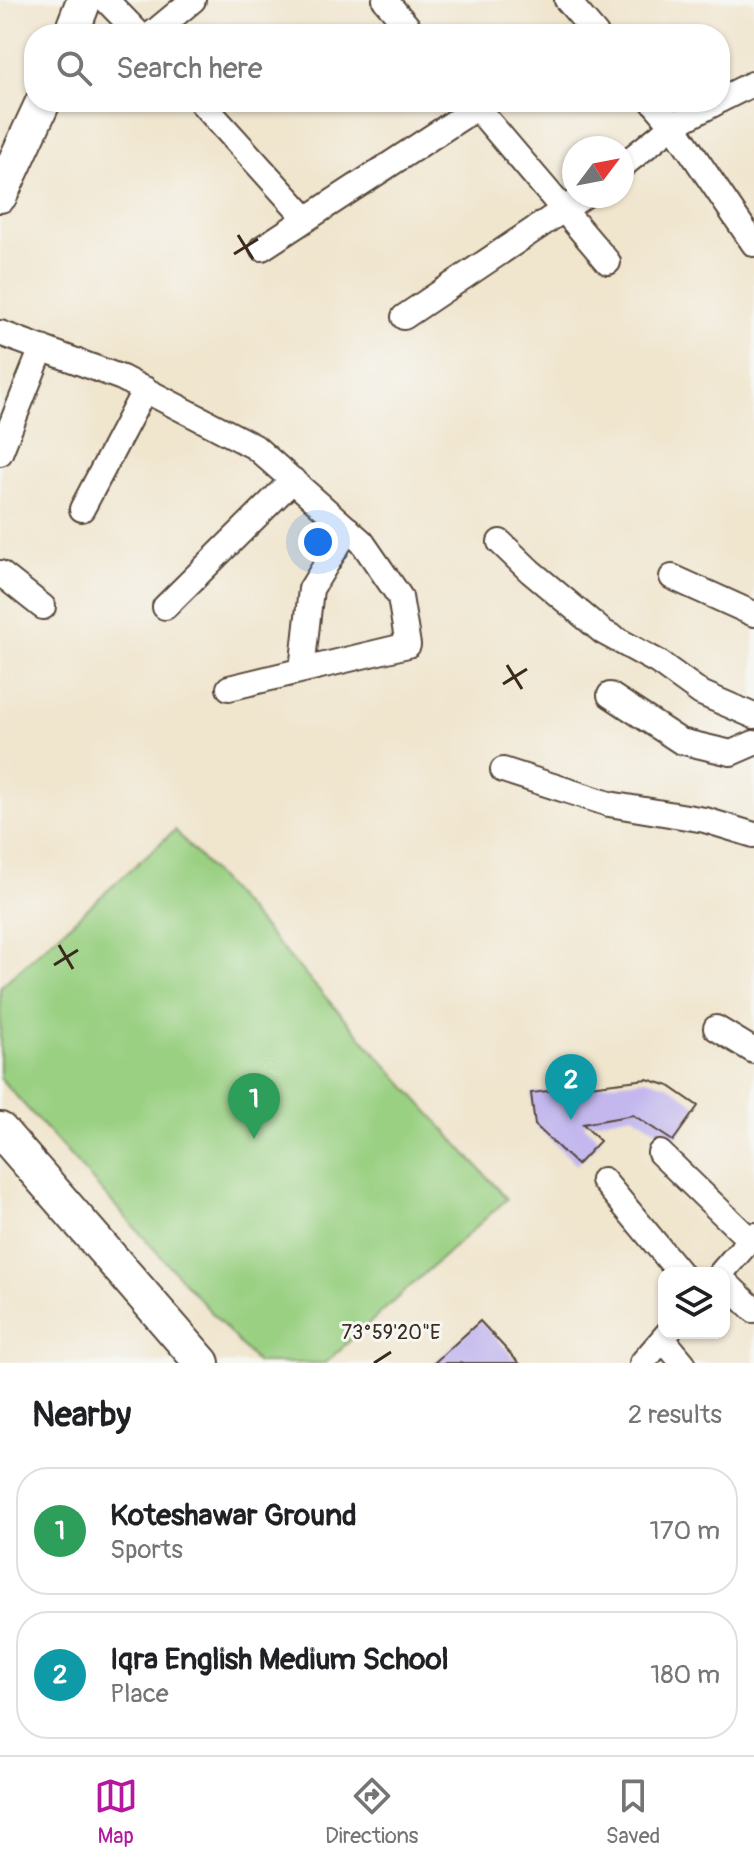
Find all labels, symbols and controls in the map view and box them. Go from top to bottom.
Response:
search box [24,24,730,112]
icon: search [52,46,96,90]
text: Search here [116,50,263,87]
north arrow [562,136,634,208]
your location [298,522,338,562]
pin: 2 [545,1054,597,1120]
pin: 1 [228,1073,280,1139]
map controls [658,1267,730,1339]
button: layers [658,1267,730,1339]
text: 73°59'20"E [342,1320,440,1345]
text: Nearby [32,1394,131,1437]
text: 2 results [628,1399,722,1431]
text: Koteshawar Ground [110,1497,357,1534]
text: 1 [55,1515,65,1547]
text: 170 m [650,1515,720,1547]
text: Sports [110,1534,183,1566]
text: Iqra English Medium School [110,1641,449,1678]
text: 2 [53,1659,67,1691]
text: 180 m [650,1659,720,1691]
text: Place [110,1678,169,1710]
tab: Map [94,1774,138,1850]
tab: Directions [325,1774,418,1850]
tab: Saved [606,1774,660,1850]

